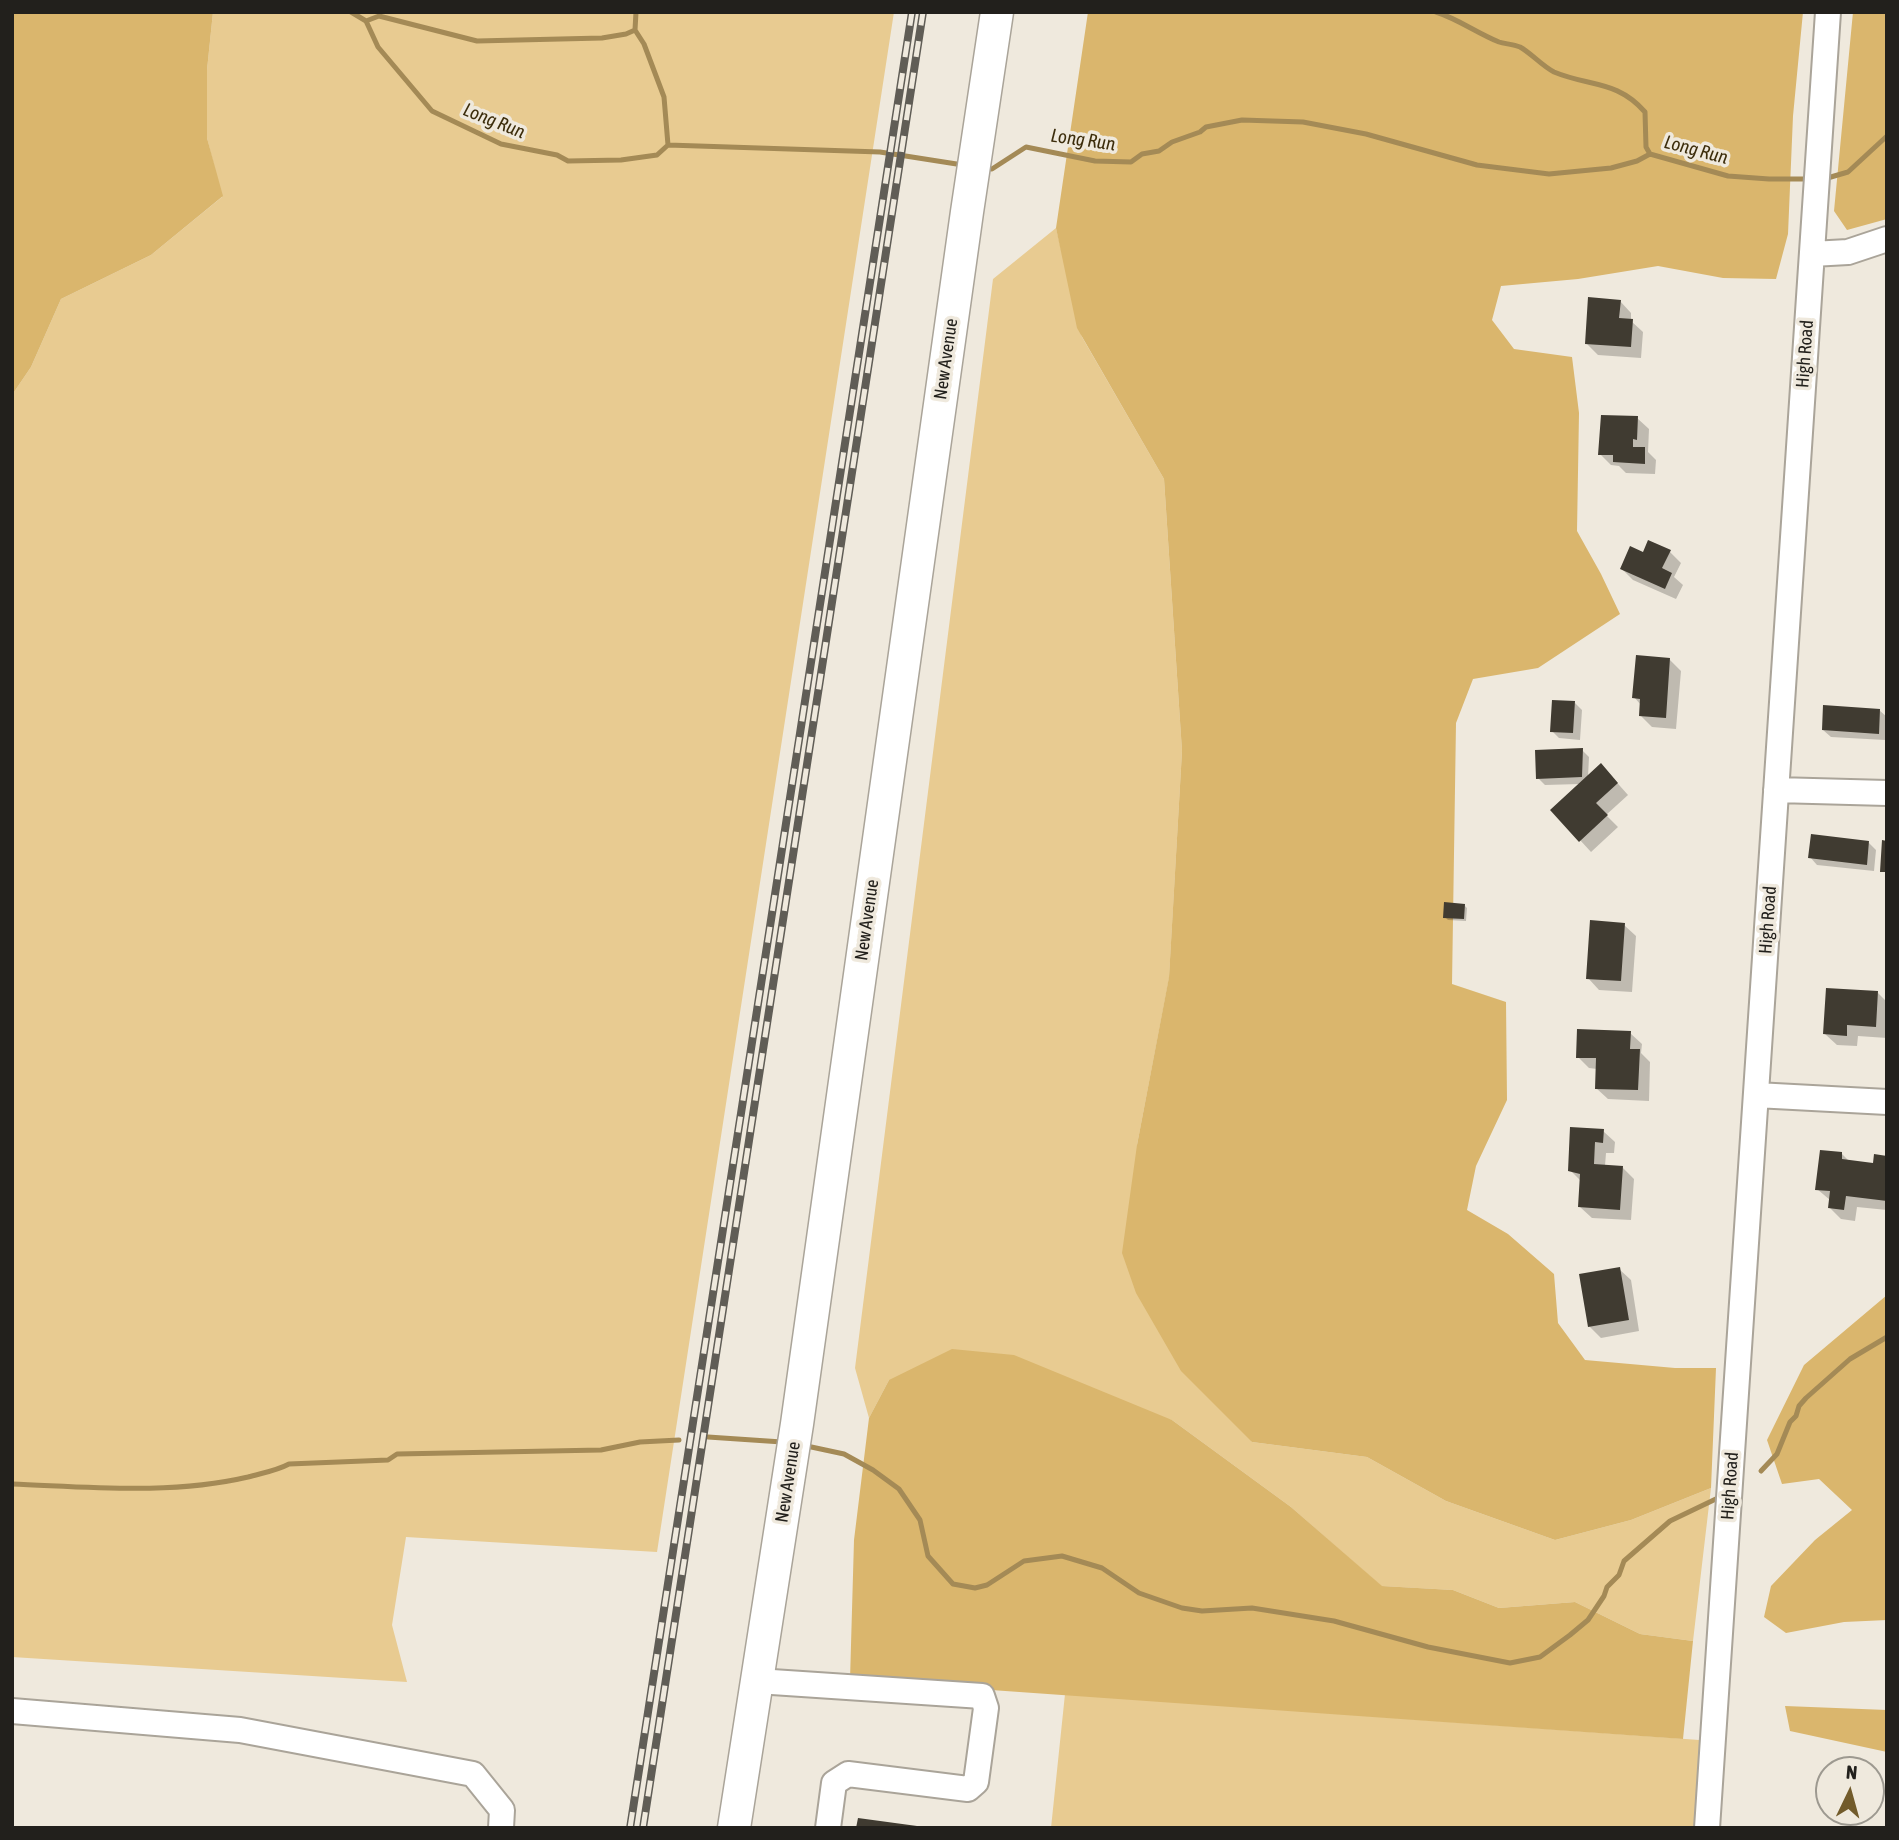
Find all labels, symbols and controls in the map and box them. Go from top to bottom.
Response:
water label: Long Run [460,98,528,144]
water label: Long Run [1049,124,1117,156]
water label: Long Run [1662,131,1730,169]
street label: New Avenue [930,317,962,401]
street label: High Road [1792,319,1818,389]
street label: New Avenue [851,878,883,962]
street label: High Road [1755,885,1781,955]
street label: New Avenue [771,1440,805,1524]
street label: High Road [1717,1451,1743,1521]
north arrow [1815,1756,1885,1826]
text: N [1845,1761,1858,1784]

